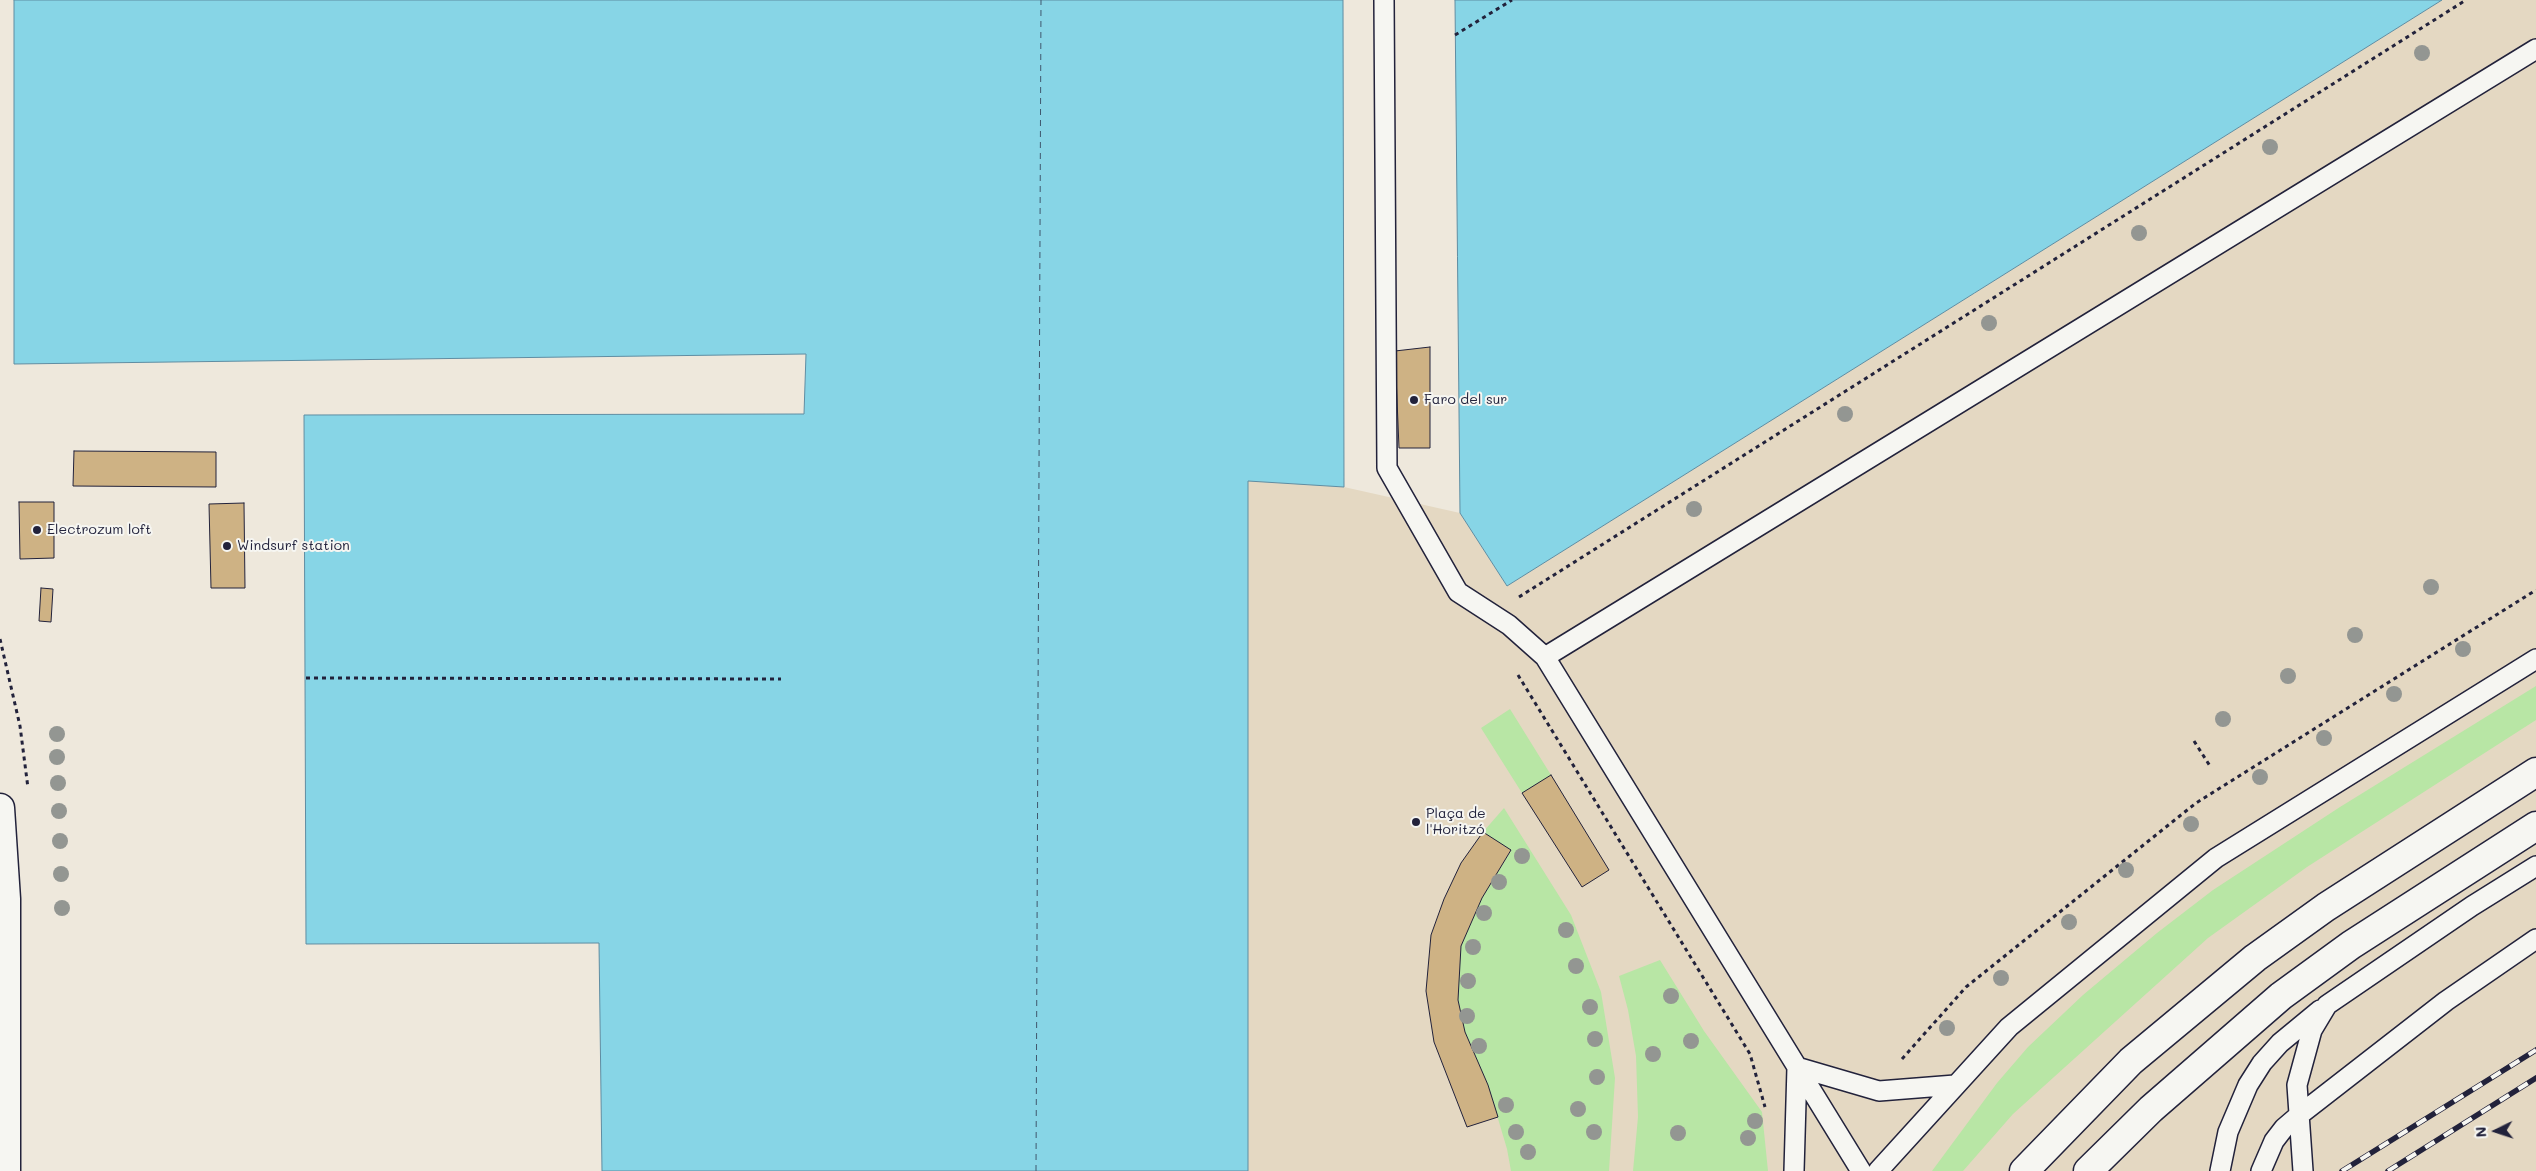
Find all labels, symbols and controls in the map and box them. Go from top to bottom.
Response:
place label: Faro del sur [1424,392,1507,408]
marker: Faro del sur [1408,394,1420,406]
place label: Electrozum loft [47,522,151,538]
marker: Electrozum loft [31,524,43,536]
place label: Windsurf station [237,538,350,554]
marker: Windsurf station [221,540,233,552]
place label: Plaça de l'Horitzó [1426,806,1486,839]
marker: Plaça de l'Horitzó [1410,816,1422,828]
north arrow [2471,1106,2521,1156]
text: N [2471,1126,2490,1138]

